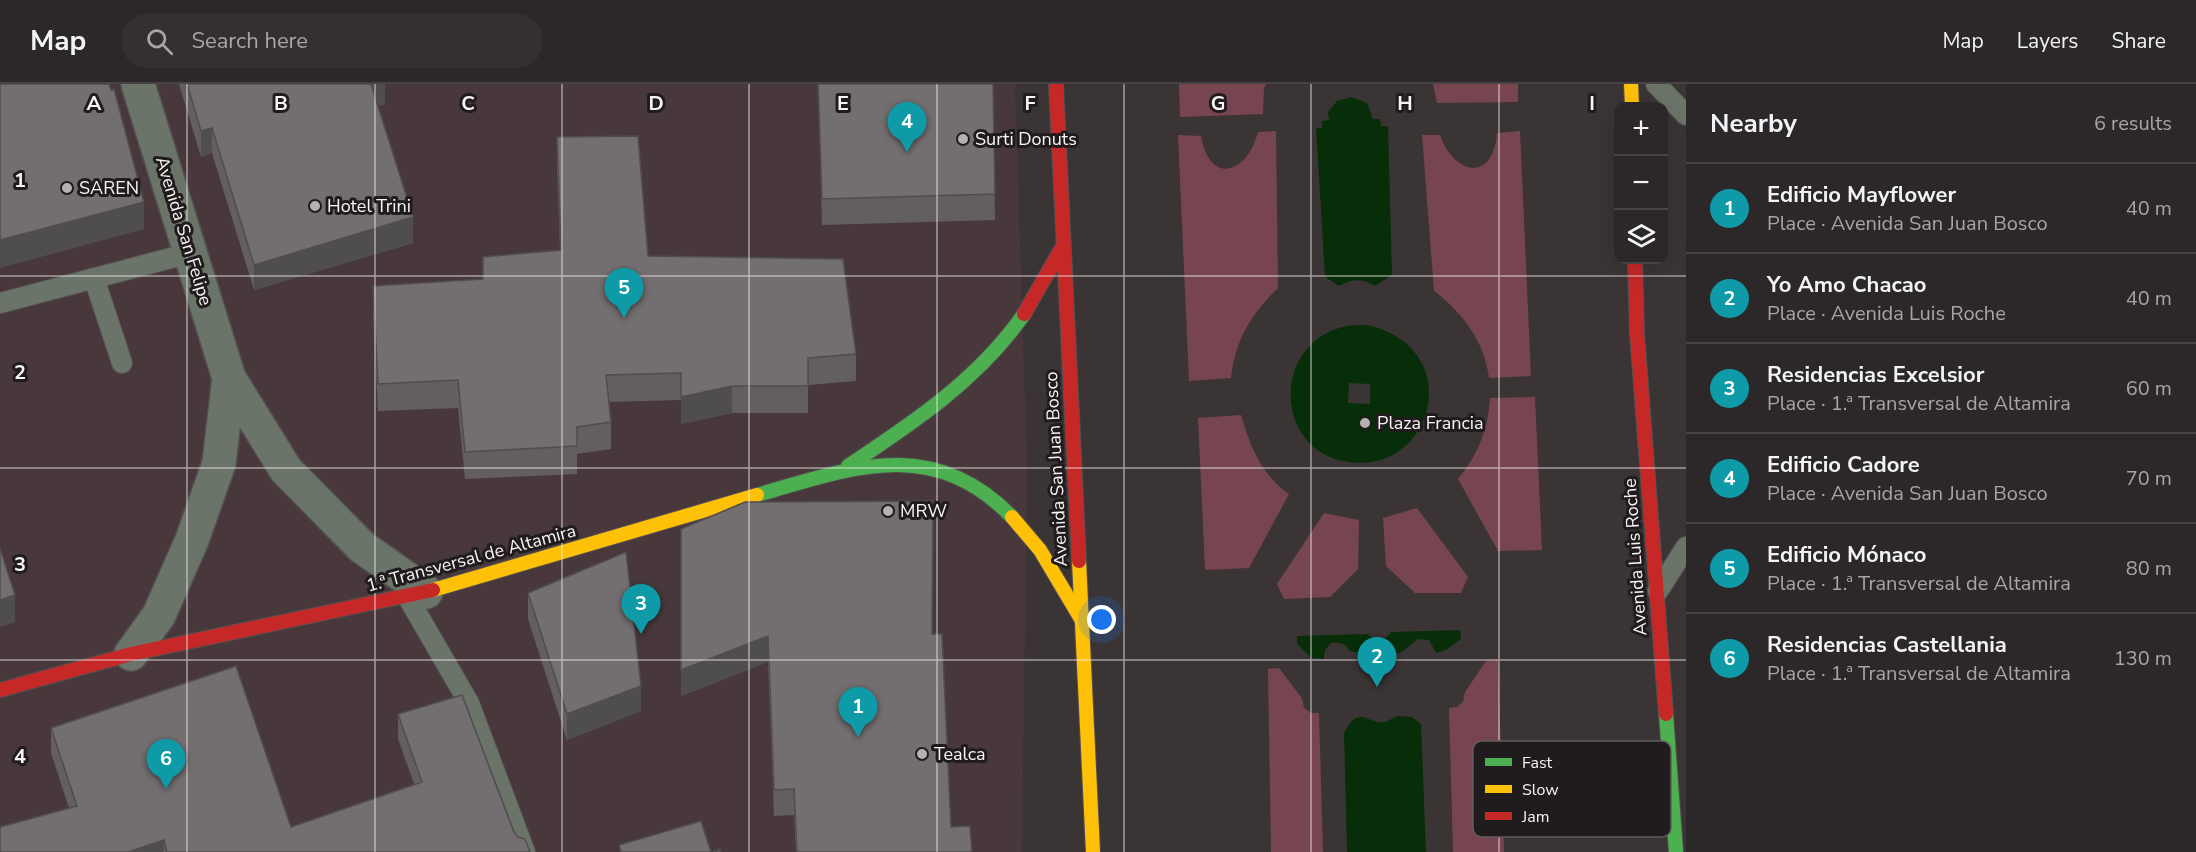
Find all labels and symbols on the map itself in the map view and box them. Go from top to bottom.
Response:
text: A [87,90,102,117]
text: B [274,90,288,117]
text: C [461,90,475,117]
text: D [648,90,664,117]
text: E [837,90,849,117]
text: F [1024,90,1036,117]
text: G [1211,90,1225,117]
text: H [1397,90,1413,117]
text: I [1589,90,1595,117]
pin: 4 [888,103,926,152]
place label: Surti Donuts [975,127,1077,151]
marker: Surti Donuts [956,132,970,146]
street label: Avenida San Felipe [150,154,218,308]
text: 1 [14,167,26,194]
place label: SAREN [79,176,139,200]
marker: SAREN [60,181,74,195]
place label: Hotel Trini [327,194,411,218]
marker: Hotel Trini [308,199,322,213]
pin: 5 [604,268,644,318]
text: 2 [14,359,26,386]
street label: Avenida San Juan Bosco [1039,371,1073,567]
place label: Plaza Francia [1377,411,1484,435]
marker: Plaza Francia [1358,416,1372,430]
street label: Avenida Luis Roche [1618,478,1652,636]
place label: MRW [900,499,947,523]
marker: MRW [881,504,895,518]
street label: 1.ª Transversal de Altamira [364,518,578,598]
text: 3 [14,551,26,578]
pin: 3 [622,584,660,634]
your location [1087,605,1116,634]
pin: 2 [1358,638,1396,687]
pin: 1 [838,688,878,737]
pin: 6 [146,740,186,789]
legend [1473,741,1671,837]
place label: Tealca [934,742,986,766]
text: 4 [14,743,26,770]
marker: Tealca [915,747,929,761]
text: Fast [1522,752,1553,774]
text: Slow [1522,779,1559,801]
text: Jam [1521,806,1549,828]

